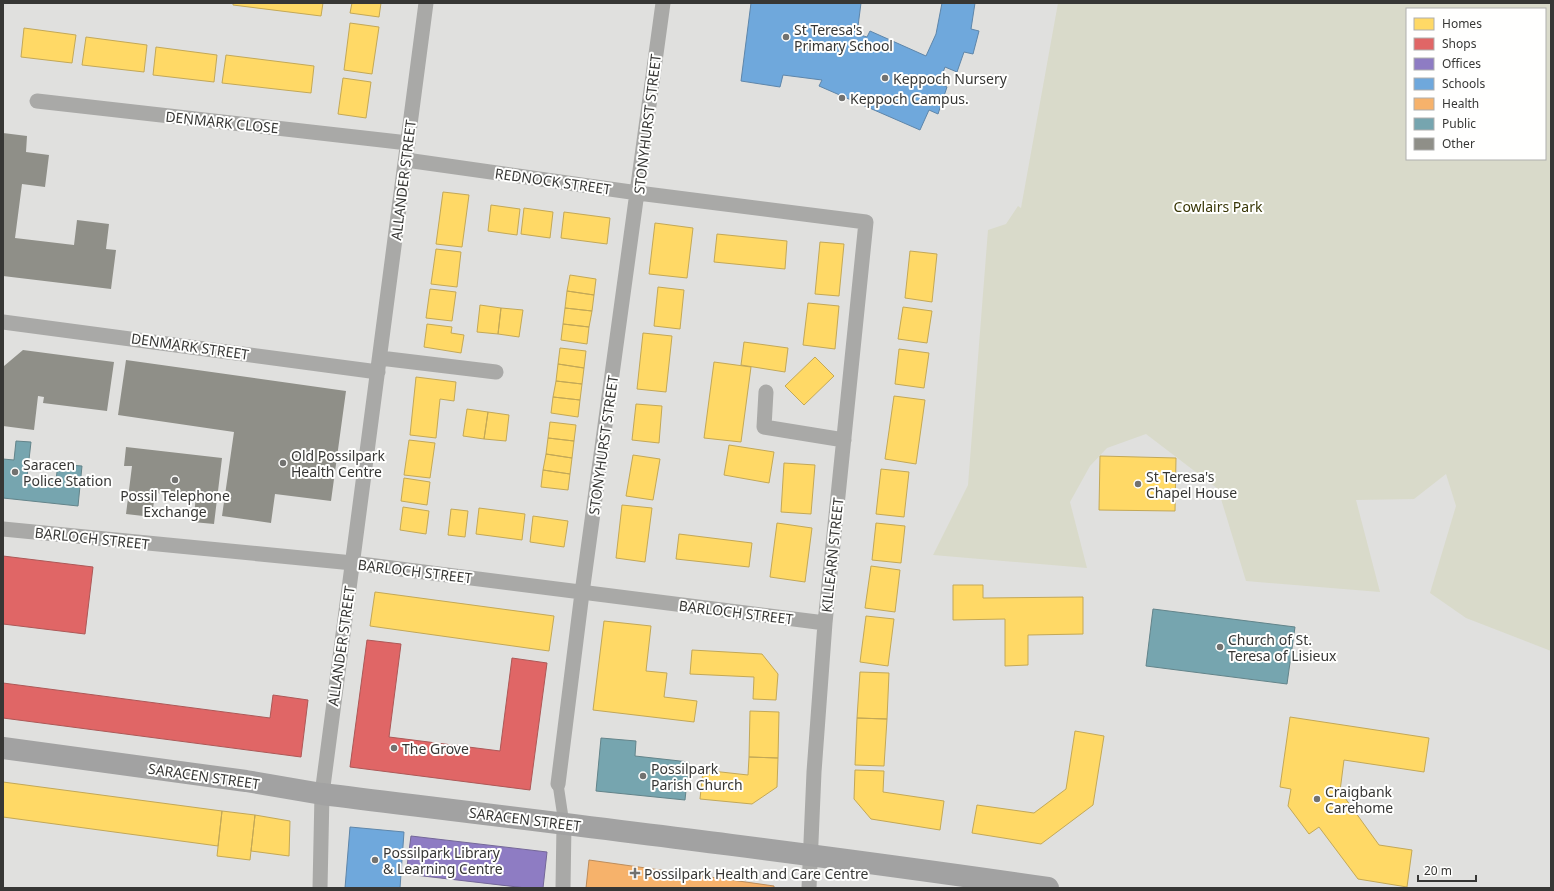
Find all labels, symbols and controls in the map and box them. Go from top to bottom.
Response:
legend [1406,8,1546,160]
text: Homes [1442,15,1482,32]
place label: St Teresa's Primary School [794,20,893,55]
marker: St Teresa's Primary School [781,32,791,42]
text: Shops [1442,35,1477,52]
street label: STONYHURST STREET [629,53,665,195]
text: Offices [1442,55,1481,72]
place label: Keppoch Nursery [893,69,1008,88]
marker: Keppoch Nursery [880,73,890,83]
text: Schools [1442,75,1485,92]
place label: Keppoch Campus. [850,89,969,108]
marker: Keppoch Campus. [837,93,847,103]
text: Health [1442,95,1479,112]
street label: DENMARK CLOSE [165,107,279,137]
text: Public [1442,115,1476,132]
street label: ALLANDER STREET [386,119,420,241]
text: Other [1442,135,1475,152]
street label: REDNOCK STREET [494,163,612,199]
park label: Cowlairs Park [1174,197,1263,216]
street label: DENMARK STREET [130,328,250,364]
street label: STONYHURST STREET [584,374,622,516]
place label: Old Possilpark Health Centre [291,446,386,481]
place label: Saracen Police Station [23,455,112,490]
marker: Old Possilpark Health Centre [278,458,288,468]
marker: Saracen Police Station [10,467,20,477]
place label: St Teresa's Chapel House [1146,467,1237,502]
marker: Possil Telephone Exchange [170,475,180,485]
marker: St Teresa's Chapel House [1133,479,1143,489]
place label: Possil Telephone Exchange [120,486,230,521]
street label: KILLEARN STREET [817,496,847,613]
street label: BARLOCH STREET [34,523,150,553]
street label: BARLOCH STREET [357,555,474,587]
street label: ALLANDER STREET [323,585,359,707]
street label: BARLOCH STREET [678,596,795,628]
place label: Church of St. Teresa of Lisieux [1228,630,1337,665]
marker: Church of St. Teresa of Lisieux [1215,642,1225,652]
place label: The Grove [402,739,469,758]
marker: The Grove [389,743,399,753]
street label: SARACEN STREET [147,759,261,793]
place label: Possilpark Parish Church [651,759,743,794]
marker: Possilpark Parish Church [638,771,648,781]
place label: Craigbank Carehome [1325,782,1393,817]
marker: Craigbank Carehome [1312,794,1322,804]
street label: SARACEN STREET [468,803,582,835]
place label: Possilpark Library & Learning Centre [383,843,503,878]
marker: Possilpark Library & Learning Centre [370,855,380,865]
scale bar [1418,857,1476,883]
text: 20 m [1424,862,1452,879]
place label: Possilpark Health and Care Centre [644,864,868,883]
marker: Possilpark Health and Care Centre [629,867,641,879]

